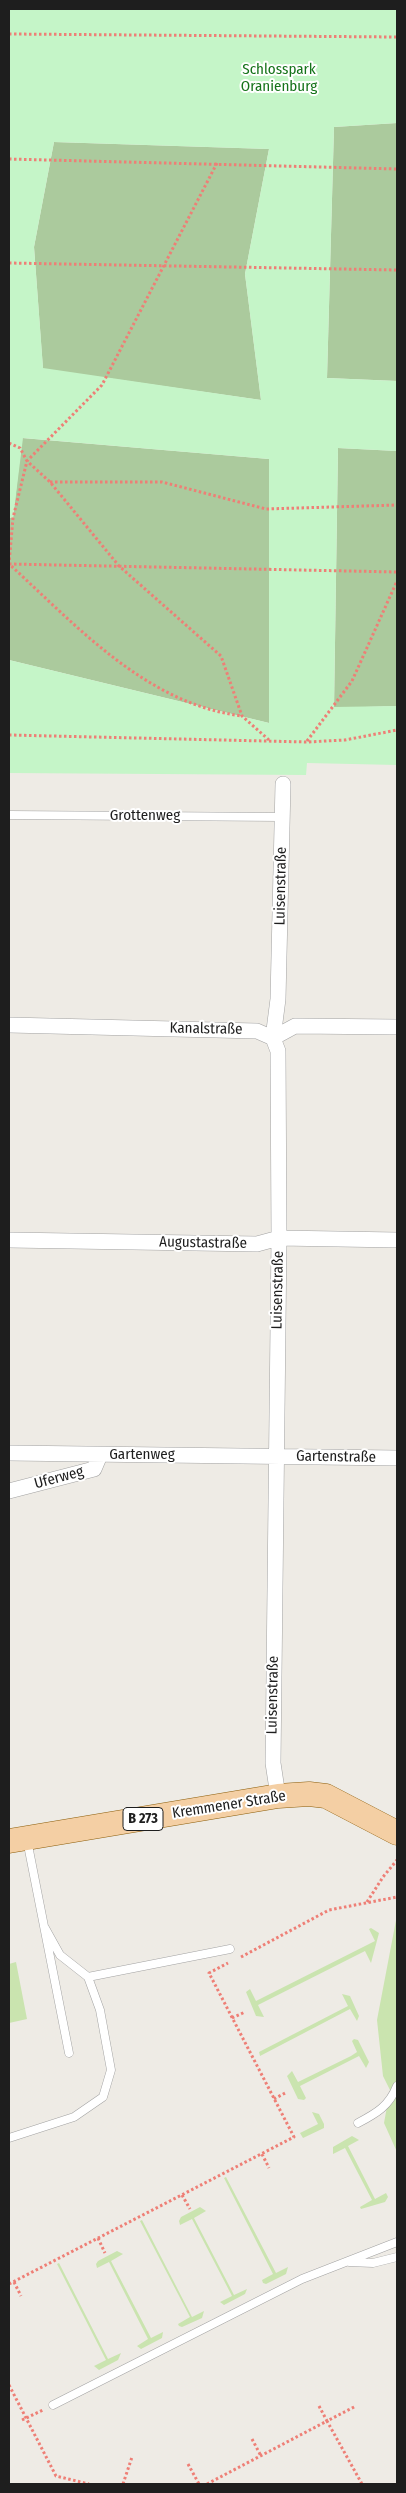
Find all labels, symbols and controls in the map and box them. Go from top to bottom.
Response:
park label: Schlosspark Oranienburg [241,61,317,96]
street label: Grottenweg [110,807,180,825]
street label: Luisenstraße [271,847,291,925]
street label: Kanalstraße [169,1019,243,1039]
street label: Augustastraße [159,1233,247,1253]
street label: Luisenstraße [268,1251,288,1329]
street label: Gartenweg [109,1446,175,1464]
street label: Gartenstraße [296,1447,376,1467]
street label: Uferweg [32,1463,86,1493]
street label: Luisenstraße [263,1656,283,1734]
street label: Kremmener Straße [171,1787,287,1823]
road number: B 273 [123,1808,163,1830]

